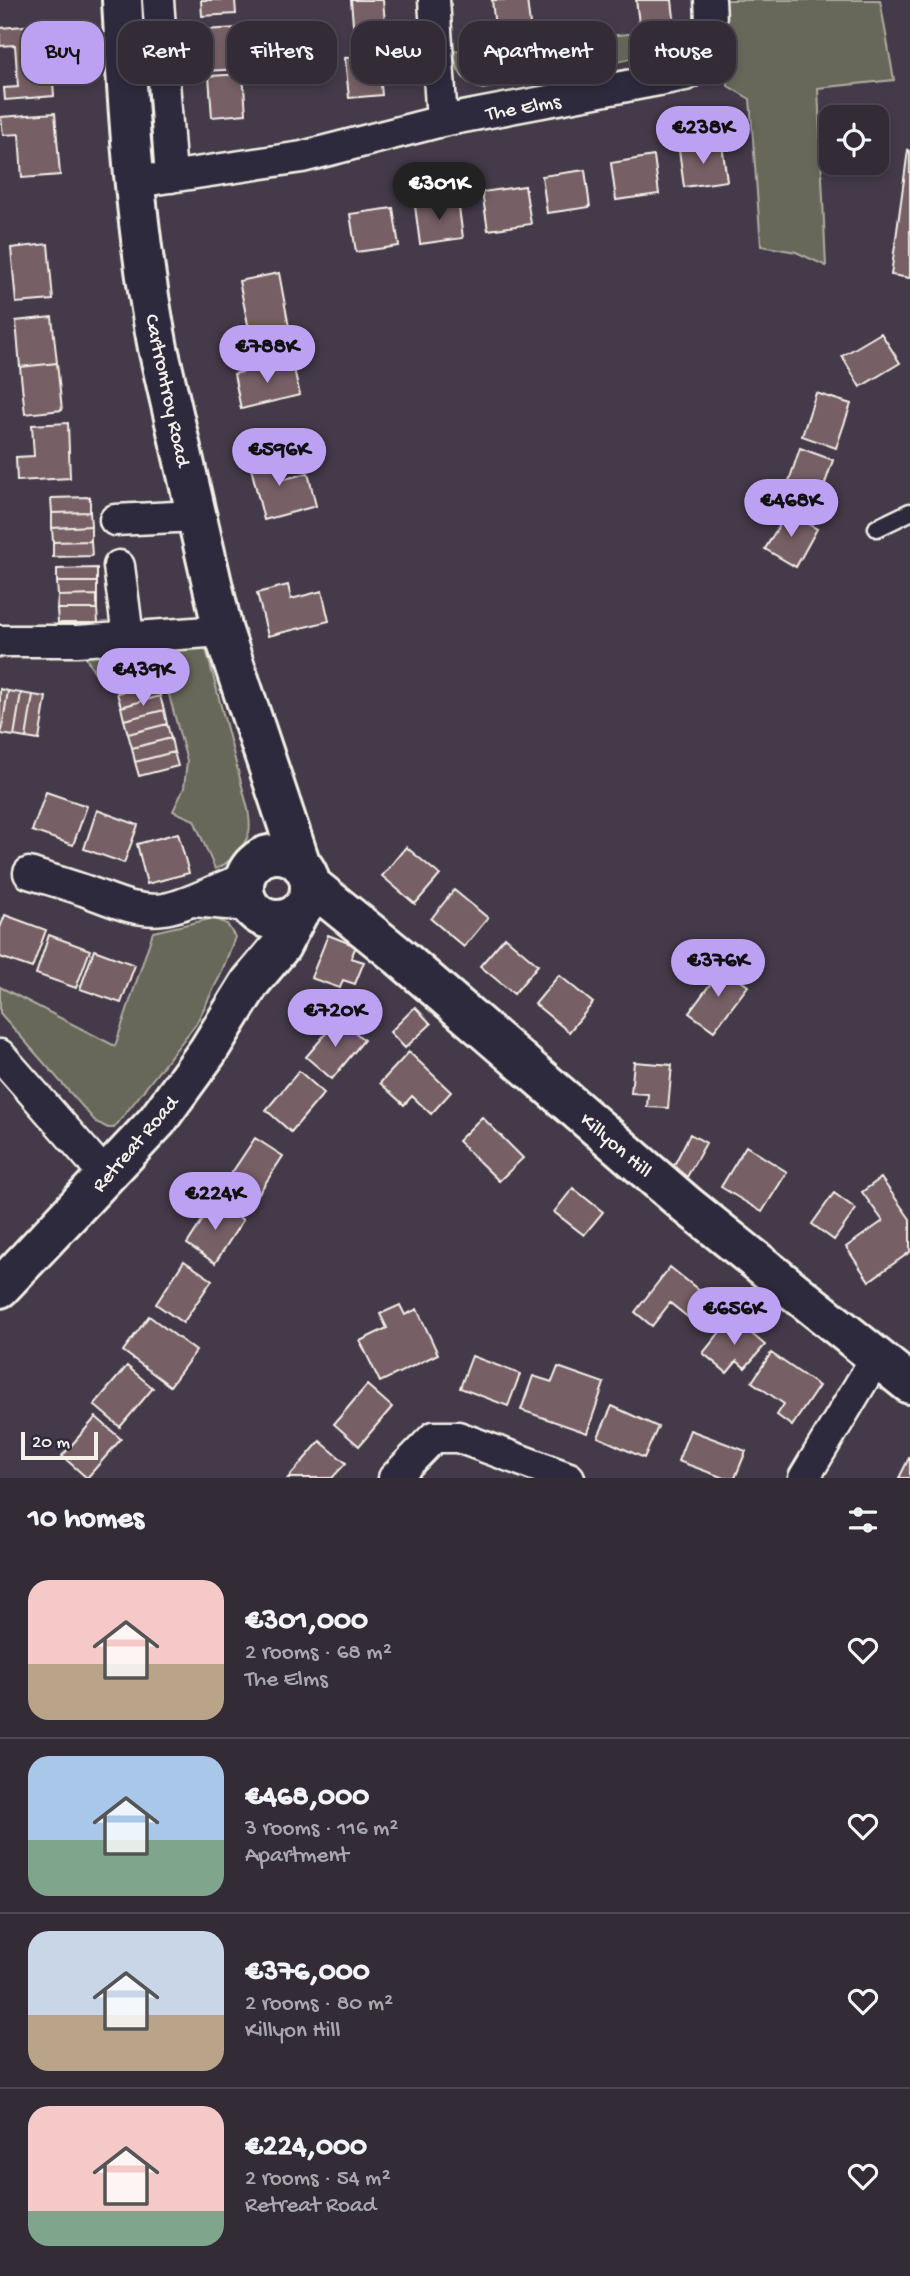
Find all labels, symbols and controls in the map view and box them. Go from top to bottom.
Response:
chip: Buy [21,21,104,84]
chip: Rent [118,21,213,84]
chip: Filters [227,21,337,84]
chip: New [351,21,445,84]
chip: Apartment [459,21,616,84]
chip: House [630,21,736,84]
street label: The Elms [483,90,564,128]
map controls [819,105,889,175]
button: locate [819,105,889,175]
pin: €238K [654,106,752,166]
text: €238K [672,115,734,142]
pin: €301K [390,162,488,222]
text: €301K [409,171,469,198]
street label: Cartrontroy Road [137,312,194,471]
pin: €788K [218,326,316,385]
text: €788K [235,334,299,361]
pin: €596K [230,428,328,488]
text: €596K [248,437,310,464]
pin: €468K [742,480,840,539]
text: €468K [760,488,822,515]
pin: €439K [94,648,192,708]
text: €439K [113,657,173,684]
pin: €376K [669,940,767,999]
text: €376K [687,948,749,975]
pin: €720K [286,990,384,1049]
text: €720K [304,998,366,1025]
street label: Retreat Road [88,1091,186,1199]
street label: Killyon Hill [574,1109,656,1185]
pin: €224K [166,1172,264,1232]
text: €224K [185,1181,245,1208]
pin: €656K [685,1288,783,1347]
text: €656K [703,1296,765,1323]
scale bar [21,1429,98,1461]
text: 20 m [32,1432,70,1455]
icon: filters [844,1501,882,1539]
text: 10 homes [28,1503,144,1538]
text: €301,000 [245,1605,368,1640]
icon: home [84,1608,168,1692]
icon: heart [844,1631,882,1669]
text: 2 rooms · 68 m² [245,1640,392,1667]
text: The Elms [245,1667,328,1694]
text: €468,000 [245,1781,369,1816]
icon: home [84,1784,168,1868]
icon: heart [844,1807,882,1845]
text: 3 rooms · 116 m² [245,1816,398,1843]
text: Apartment [245,1843,349,1870]
text: €376,000 [245,1956,370,1991]
icon: home [84,1959,168,2043]
icon: heart [844,1982,882,2020]
text: 2 rooms · 80 m² [245,1991,393,2018]
text: Killyon Hill [245,2018,341,2045]
text: €224,000 [245,2131,367,2166]
icon: home [84,2134,168,2218]
icon: heart [844,2157,882,2195]
text: 2 rooms · 54 m² [245,2166,391,2193]
text: Retreat Road [245,2193,376,2220]

